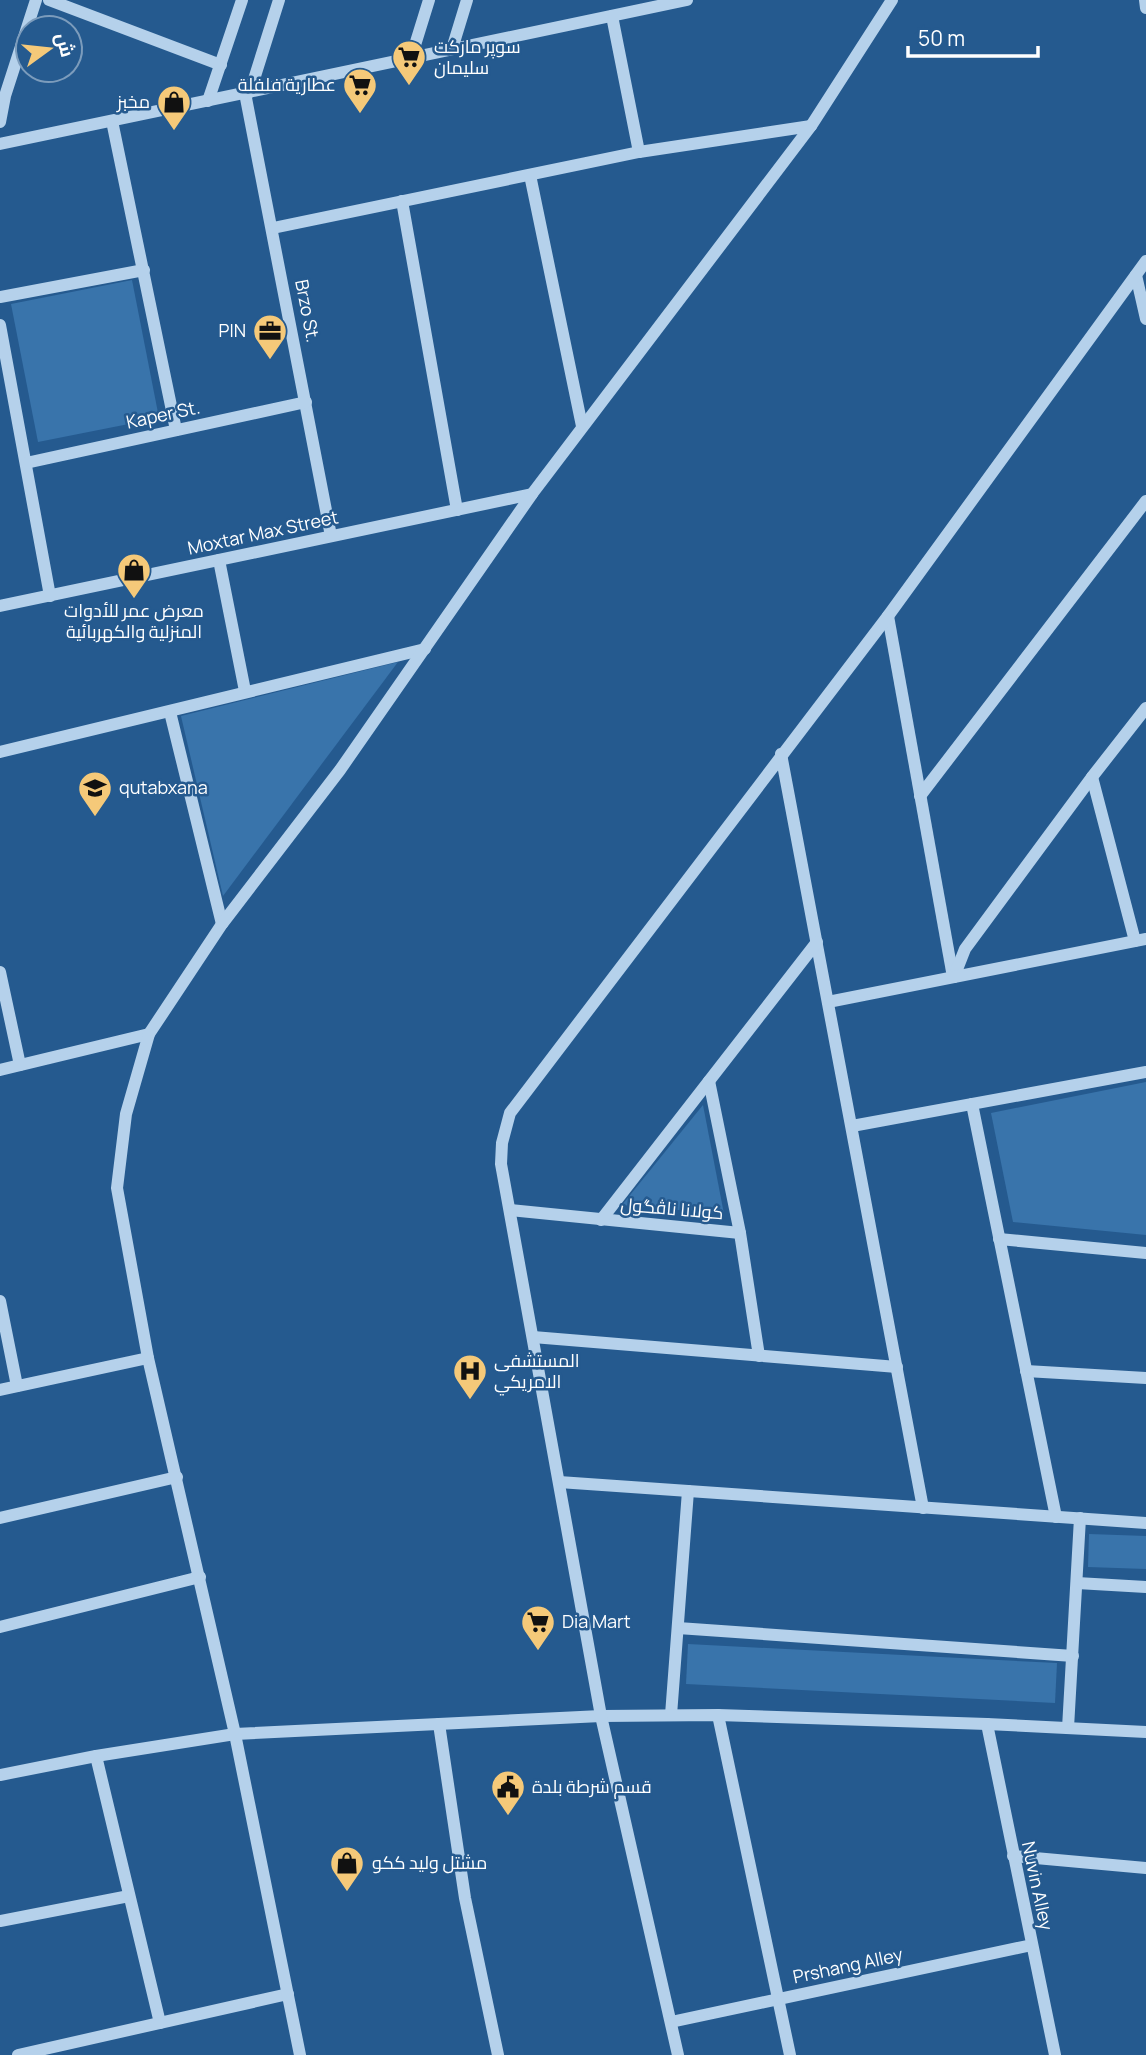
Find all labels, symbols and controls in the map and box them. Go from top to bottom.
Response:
north arrow [14,14,84,84]
scale bar [908,14,1038,58]
text: 50 m [918,24,965,52]
text: ش [50,29,81,60]
place label: سوپر ماركت سليمان [434,34,521,79]
supermarket icon: سوپر ماركت سليمان [390,38,428,87]
supermarket icon: عطارية فلفلة [341,66,379,115]
place label: عطارية فلفلة [238,72,336,96]
shop icon: مخبز [155,83,193,132]
place label: مخبز [116,89,150,113]
street label: Brzo St. [290,277,326,344]
office icon: PIN [251,312,289,361]
place label: PIN [219,318,246,342]
street label: Kaper St. [124,395,202,434]
street label: Moxtar Max Street [185,504,340,560]
shop icon: معرض عمر للأدوات المنزلية والكهربائية [115,551,153,600]
place label: معرض عمر للأدوات المنزلية والكهربائية [64,598,204,643]
school or university icon: qutabxana [76,769,114,818]
place label: qutabxana [119,775,208,799]
street label: کولانا ناڤگول [620,1192,725,1224]
place label: المستشفى الامريكي [494,1348,580,1396]
hospital icon: المستشفى الامريكي [451,1352,489,1401]
supermarket icon: Dia Mart [519,1603,557,1652]
place label: Dia Mart [562,1609,631,1633]
public building icon: قسم شرطة بلدة [489,1768,527,1817]
place label: قسم شرطة بلدة [532,1774,652,1799]
street label: Nuvin Alley [1017,1839,1059,1933]
shop icon: مشتل وليد ككو [328,1844,366,1893]
place label: مشتل وليد ككو [372,1850,487,1874]
street label: Prshang Alley [791,1942,905,1988]

